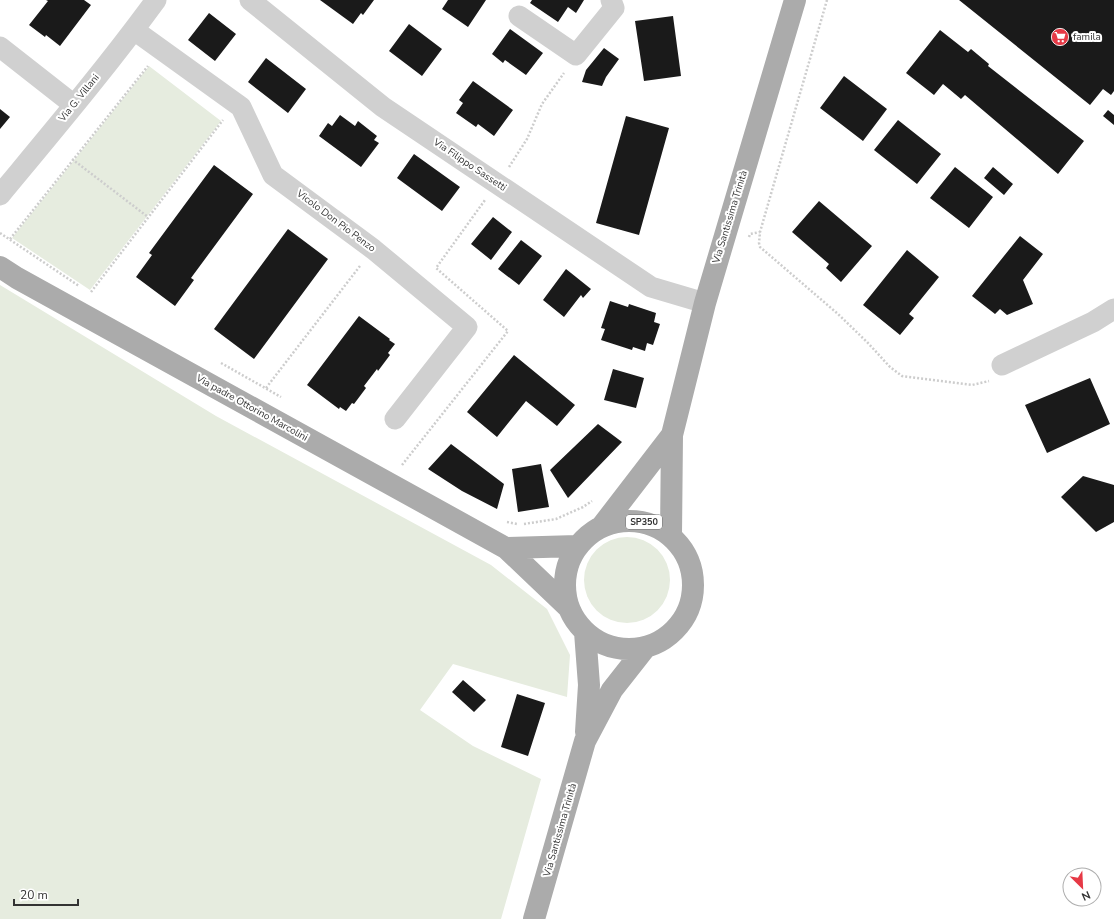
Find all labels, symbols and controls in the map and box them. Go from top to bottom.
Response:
supermarket icon: famila [1050,27,1070,47]
place label: famila [1073,30,1101,44]
street label: Via G. Villani [55,71,103,126]
street label: Via Filippo Sassetti [430,135,509,195]
street label: Via Santissima Trinità [709,169,751,266]
street label: Vicolo Don Pio Penzo [293,186,379,256]
street label: Via padre Ottorino Marcolini [193,371,310,445]
road number: SP350 [626,515,662,529]
street label: Via Santissima Trinità [540,782,580,879]
north arrow [1062,867,1102,907]
scale bar [14,881,78,907]
text: 20 m [20,887,48,903]
text: N [1079,887,1093,904]

